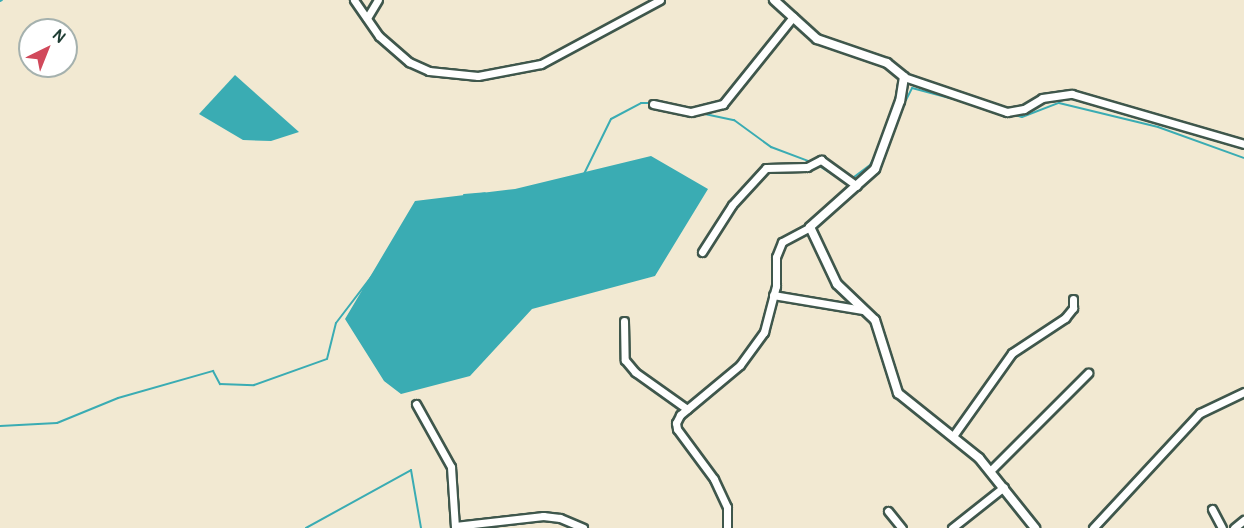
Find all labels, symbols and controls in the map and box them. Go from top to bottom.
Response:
north arrow [18,18,78,78]
text: N [48,25,70,47]

